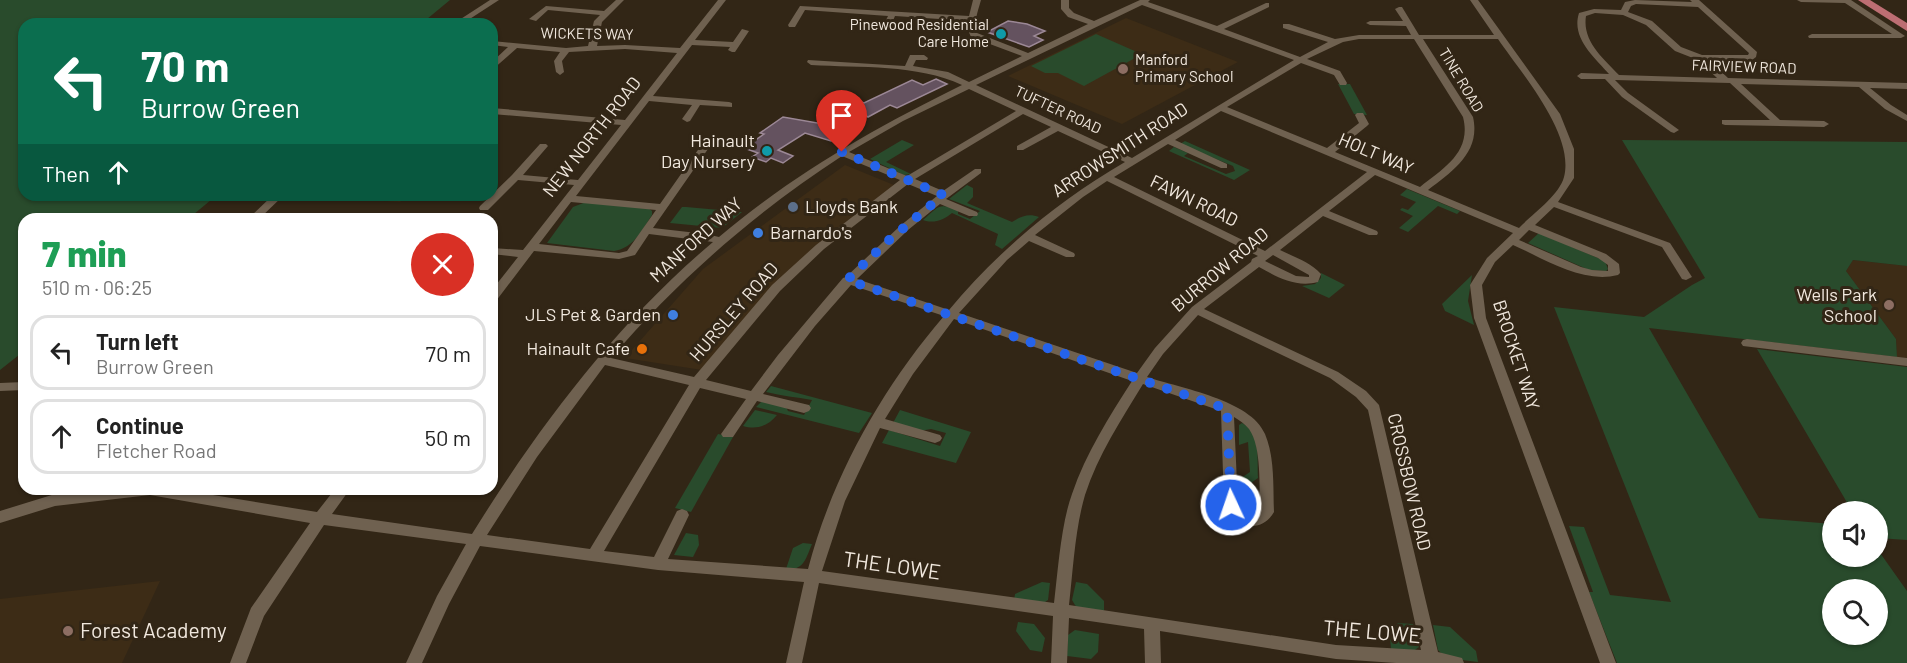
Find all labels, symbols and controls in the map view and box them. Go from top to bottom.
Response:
place label: Pinewood Residential Care Home [850,15,989,50]
street label: WICKETS WAY [540,23,634,43]
marker: Pinewood Residential Care Home [994,27,1008,41]
text: 70 m [141,40,229,90]
icon: left [42,42,120,120]
street label: TINE ROAD [1436,44,1488,115]
place label: Manford Primary School [1135,50,1233,85]
street label: FAIRVIEW ROAD [1691,55,1797,77]
marker: Manford Primary School [1116,62,1130,76]
street label: NEW NORTH ROAD [537,72,645,201]
street label: TUFTER ROAD [1012,81,1105,137]
pin [816,90,867,152]
text: Burrow Green [141,91,300,123]
street label: ARROWSMITH ROAD [1047,97,1192,201]
icon: arrive [825,99,858,132]
street label: HOLT WAY [1336,127,1417,179]
place label: Hainault Day Nursery [661,129,755,172]
marker: Hainault Day Nursery [760,144,774,158]
icon: ahead [102,156,135,189]
text: Then [42,160,90,186]
street label: FAWN ROAD [1147,169,1242,231]
street label: MANFORD WAY [645,192,746,286]
place label: Lloyds Bank [805,195,898,217]
marker: Lloyds Bank [786,200,800,214]
place label: Barnardo's [770,221,852,243]
street label: BURROW ROAD [1166,222,1272,316]
marker: Barnardo's [751,226,765,240]
text: 7 min [42,231,127,274]
button: close [411,233,474,296]
street label: HURSLEY ROAD [684,257,782,365]
text: 510 m · 06:25 [42,275,152,299]
place label: Wells Park School [1797,283,1877,326]
street label: BROCKET WAY [1489,297,1545,412]
marker: Wells Park School [1882,298,1896,312]
place label: JLS Pet & Garden [525,303,661,325]
marker: JLS Pet & Garden [666,308,680,322]
text: Turn left [96,328,179,354]
icon: left [45,336,78,369]
place label: Hainault Cafe [527,337,630,359]
text: 70 m [426,340,471,366]
marker: Hainault Cafe [635,342,649,356]
text: Burrow Green [96,354,214,378]
street label: CROSSBOW ROAD [1383,411,1436,553]
text: Continue [96,412,184,438]
icon: ahead [45,420,78,453]
text: 50 m [425,424,471,450]
text: Fletcher Road [96,438,217,462]
position arrow [1199,473,1263,537]
map controls [1822,501,1888,645]
button: sound [1822,501,1888,567]
street label: THE LOWE [842,545,943,584]
button: search [1822,579,1888,645]
street label: THE LOWE [1322,614,1422,647]
place label: Forest Academy [80,617,227,642]
marker: Forest Academy [61,624,75,638]

